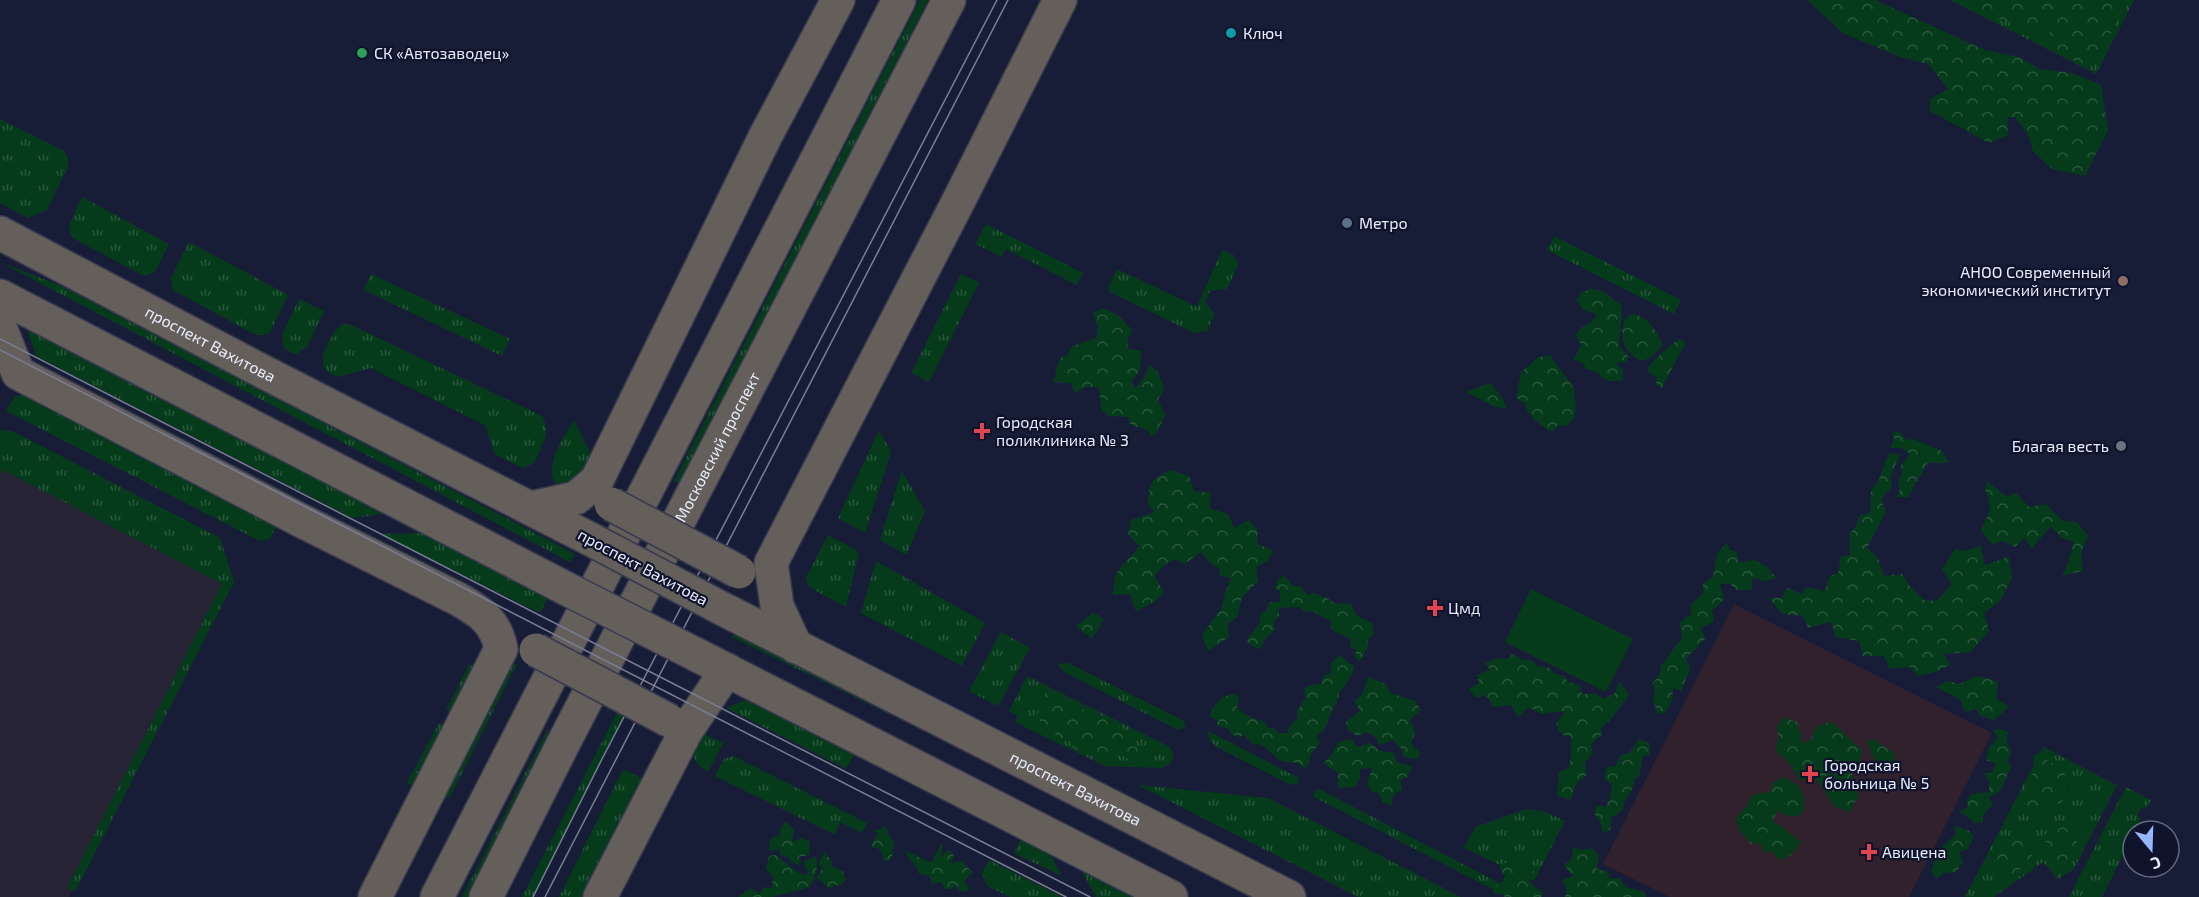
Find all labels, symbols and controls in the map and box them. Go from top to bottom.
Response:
place label: Ключ [1243,23,1283,42]
marker: Ключ [1224,26,1238,40]
place label: СК «Автозаводец» [374,43,510,62]
marker: СК «Автозаводец» [355,46,369,60]
place label: Метро [1359,213,1408,232]
marker: Метро [1340,216,1354,230]
place label: АНОО Современный экономический институт [1921,262,2111,300]
marker: АНОО Современный экономический институт [2116,274,2130,288]
street label: проспект Вахитова [142,301,279,386]
street label: Московский проспект [670,368,763,525]
place label: Городская поликлиника № 3 [996,412,1129,449]
marker: Городская поликлиника № 3 [973,422,991,440]
place label: Благая весть [2012,436,2109,455]
marker: Благая весть [2114,439,2128,453]
street label: проспект Вахитова [575,524,712,609]
place label: Цмд [1448,598,1480,617]
marker: Цмд [1426,599,1444,617]
street label: проспект Вахитова [1007,747,1145,829]
place label: Городская больница № 5 [1824,755,1929,792]
marker: Городская больница № 5 [1801,765,1819,783]
north arrow [2121,819,2181,879]
place label: Авицена [1882,842,1946,861]
marker: Авицена [1860,843,1878,861]
text: С [2148,853,2164,874]

